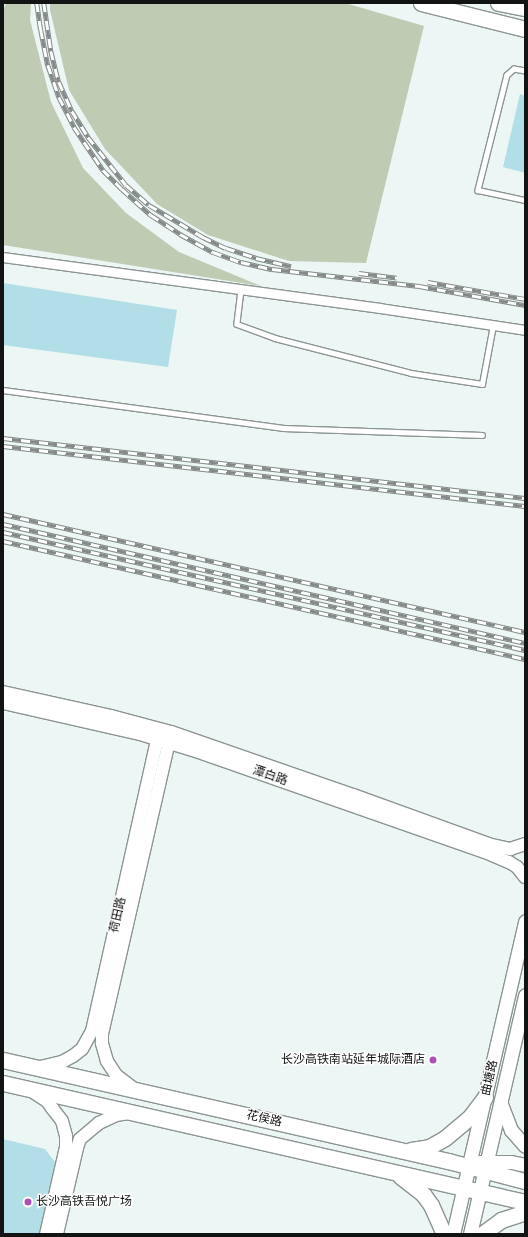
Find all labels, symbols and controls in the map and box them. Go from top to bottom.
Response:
street label: 潭白路 [251,763,289,789]
street label: 荷田路 [107,896,129,934]
place label: 长沙高铁南站延年城际酒店 [281,1053,425,1067]
marker: 长沙高铁南站延年城际酒店 [428,1055,438,1065]
street label: 曲塘路 [479,1059,501,1097]
street label: 花侯路 [245,1108,283,1130]
place label: 长沙高铁吾悦广场 [36,1195,132,1209]
marker: 长沙高铁吾悦广场 [23,1197,33,1207]

